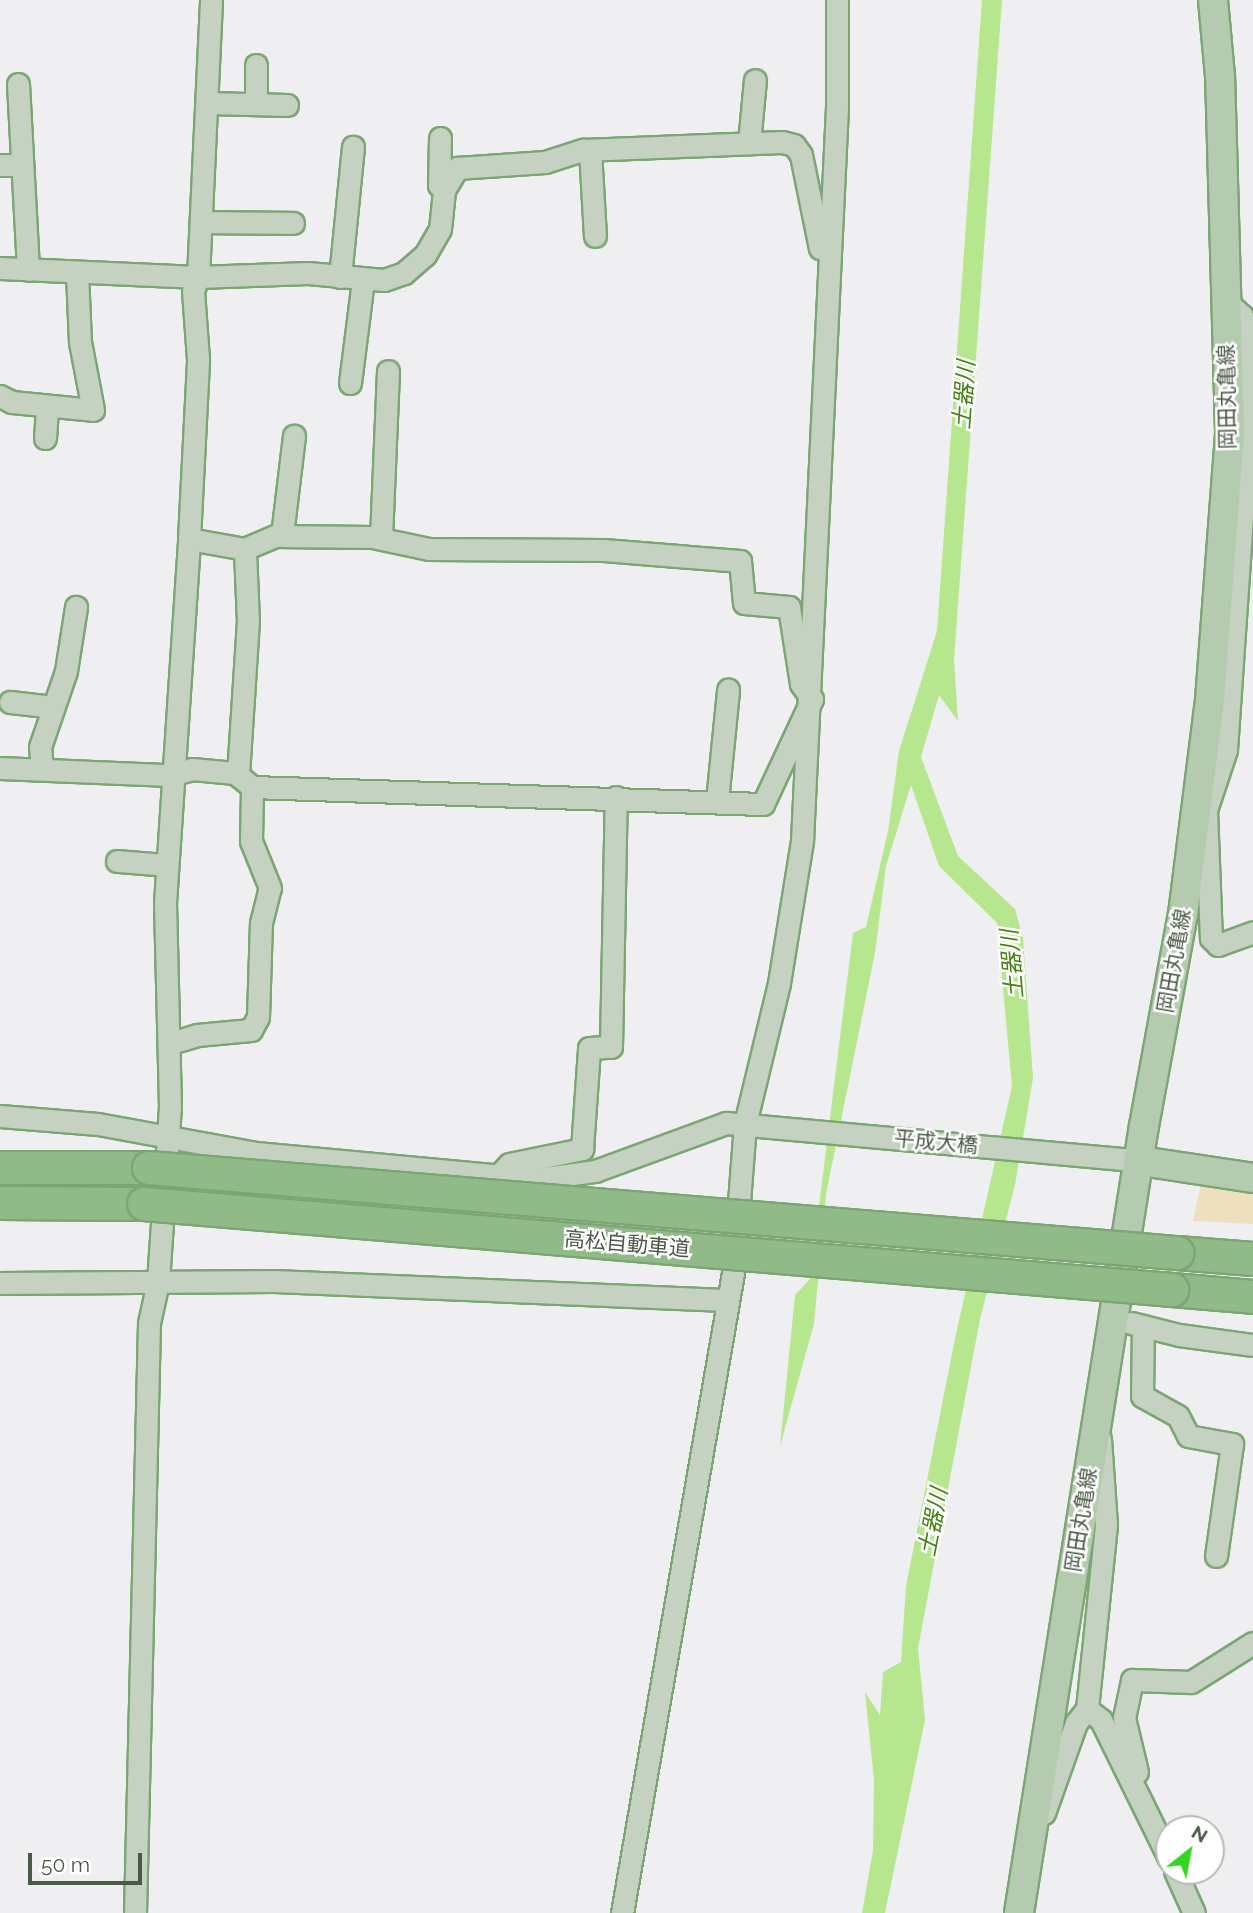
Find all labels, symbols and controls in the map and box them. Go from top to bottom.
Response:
street label: 岡田丸亀線 [1213,344,1241,450]
water label: 土器川 [948,360,980,430]
street label: 岡田丸亀線 [1152,907,1196,1015]
water label: 土器川 [995,928,1029,1000]
street label: 平成大橋 [893,1126,979,1158]
street label: 高松自動車道 [563,1226,691,1262]
street label: 岡田丸亀線 [1060,1466,1102,1574]
water label: 土器川 [913,1486,953,1558]
north arrow [1155,1815,1225,1885]
text: N [1188,1821,1212,1847]
scale bar [32,1840,145,1884]
text: 50 m [41,1852,90,1877]

